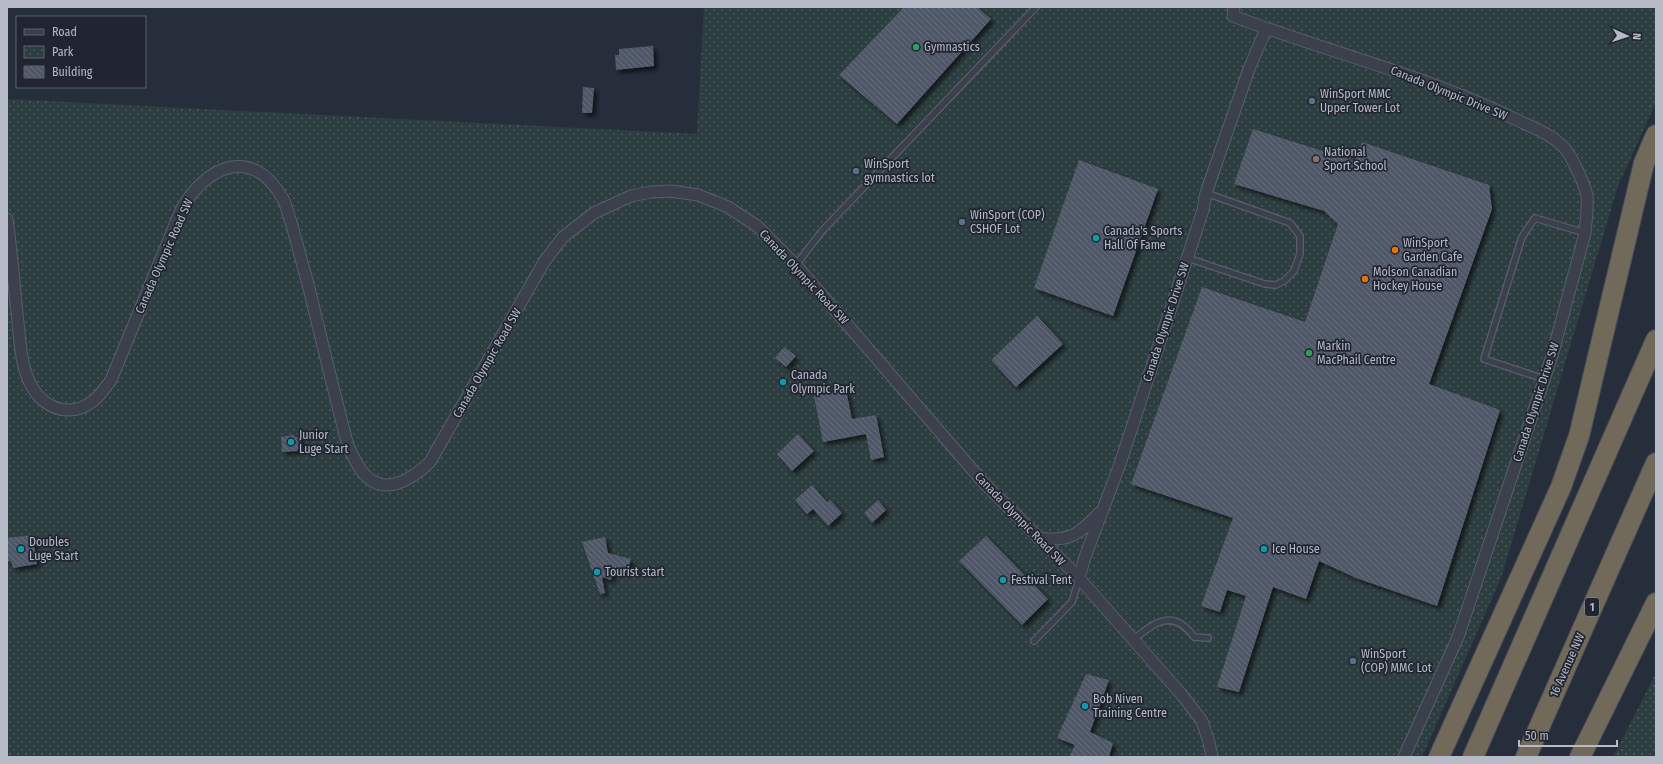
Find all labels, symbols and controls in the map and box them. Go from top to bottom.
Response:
legend [16,16,146,88]
north arrow [1607,16,1647,56]
text: Road [52,25,77,39]
text: N [1630,33,1643,40]
place label: Gymnastics [924,40,980,54]
marker: Gymnastics [911,42,921,52]
text: Park [52,45,74,59]
street label: Canada Olympic Drive SW [1389,63,1509,123]
text: Building [52,65,93,79]
place label: WinSport MMC Upper Tower Lot [1320,87,1400,115]
marker: WinSport MMC Upper Tower Lot [1307,96,1317,106]
place label: National Sport School [1324,145,1387,173]
marker: National Sport School [1311,154,1321,164]
place label: WinSport gymnastics lot [864,157,935,185]
marker: WinSport gymnastics lot [851,166,861,176]
street label: Canada Olympic Road SW [132,196,196,316]
place label: WinSport (COP) CSHOF Lot [970,208,1045,236]
marker: WinSport (COP) CSHOF Lot [957,217,967,227]
place label: Canada's Sports Hall Of Fame [1104,224,1182,252]
street label: Canada Olympic Road SW [757,227,851,327]
marker: Canada's Sports Hall Of Fame [1091,233,1101,243]
place label: WinSport Garden Cafe [1403,236,1463,264]
marker: WinSport Garden Cafe [1390,245,1400,255]
street label: Canada Olympic Drive SW [1140,260,1192,383]
place label: Molson Canadian Hockey House [1373,265,1457,293]
marker: Molson Canadian Hockey House [1360,274,1370,284]
street label: Canada Olympic Road SW [450,306,524,420]
place label: Markin MacPhail Centre [1317,339,1396,367]
street label: Canada Olympic Drive SW [1510,340,1562,463]
marker: Markin MacPhail Centre [1304,348,1314,358]
place label: Canada Olympic Park [791,368,855,396]
marker: Canada Olympic Park [778,377,788,387]
place label: Junior Luge Start [299,428,348,456]
marker: Junior Luge Start [286,437,296,447]
street label: Canada Olympic Road SW [972,469,1068,569]
place label: Doubles Luge Start [29,535,78,563]
place label: Ice House [1272,542,1320,556]
marker: Doubles Luge Start [16,544,26,554]
marker: Ice House [1259,544,1269,554]
place label: Tourist start [605,565,665,579]
marker: Tourist start [592,567,602,577]
place label: Festival Tent [1011,573,1072,587]
marker: Festival Tent [998,575,1008,585]
road number: 1 [1585,598,1599,616]
street label: 16 Avenue NW [1547,631,1587,699]
place label: WinSport (COP) MMC Lot [1361,647,1432,675]
marker: WinSport (COP) MMC Lot [1348,656,1358,666]
place label: Bob Niven Training Centre [1093,692,1167,720]
marker: Bob Niven Training Centre [1080,701,1090,711]
scale bar [1519,722,1617,748]
text: 50 m [1525,729,1549,743]

